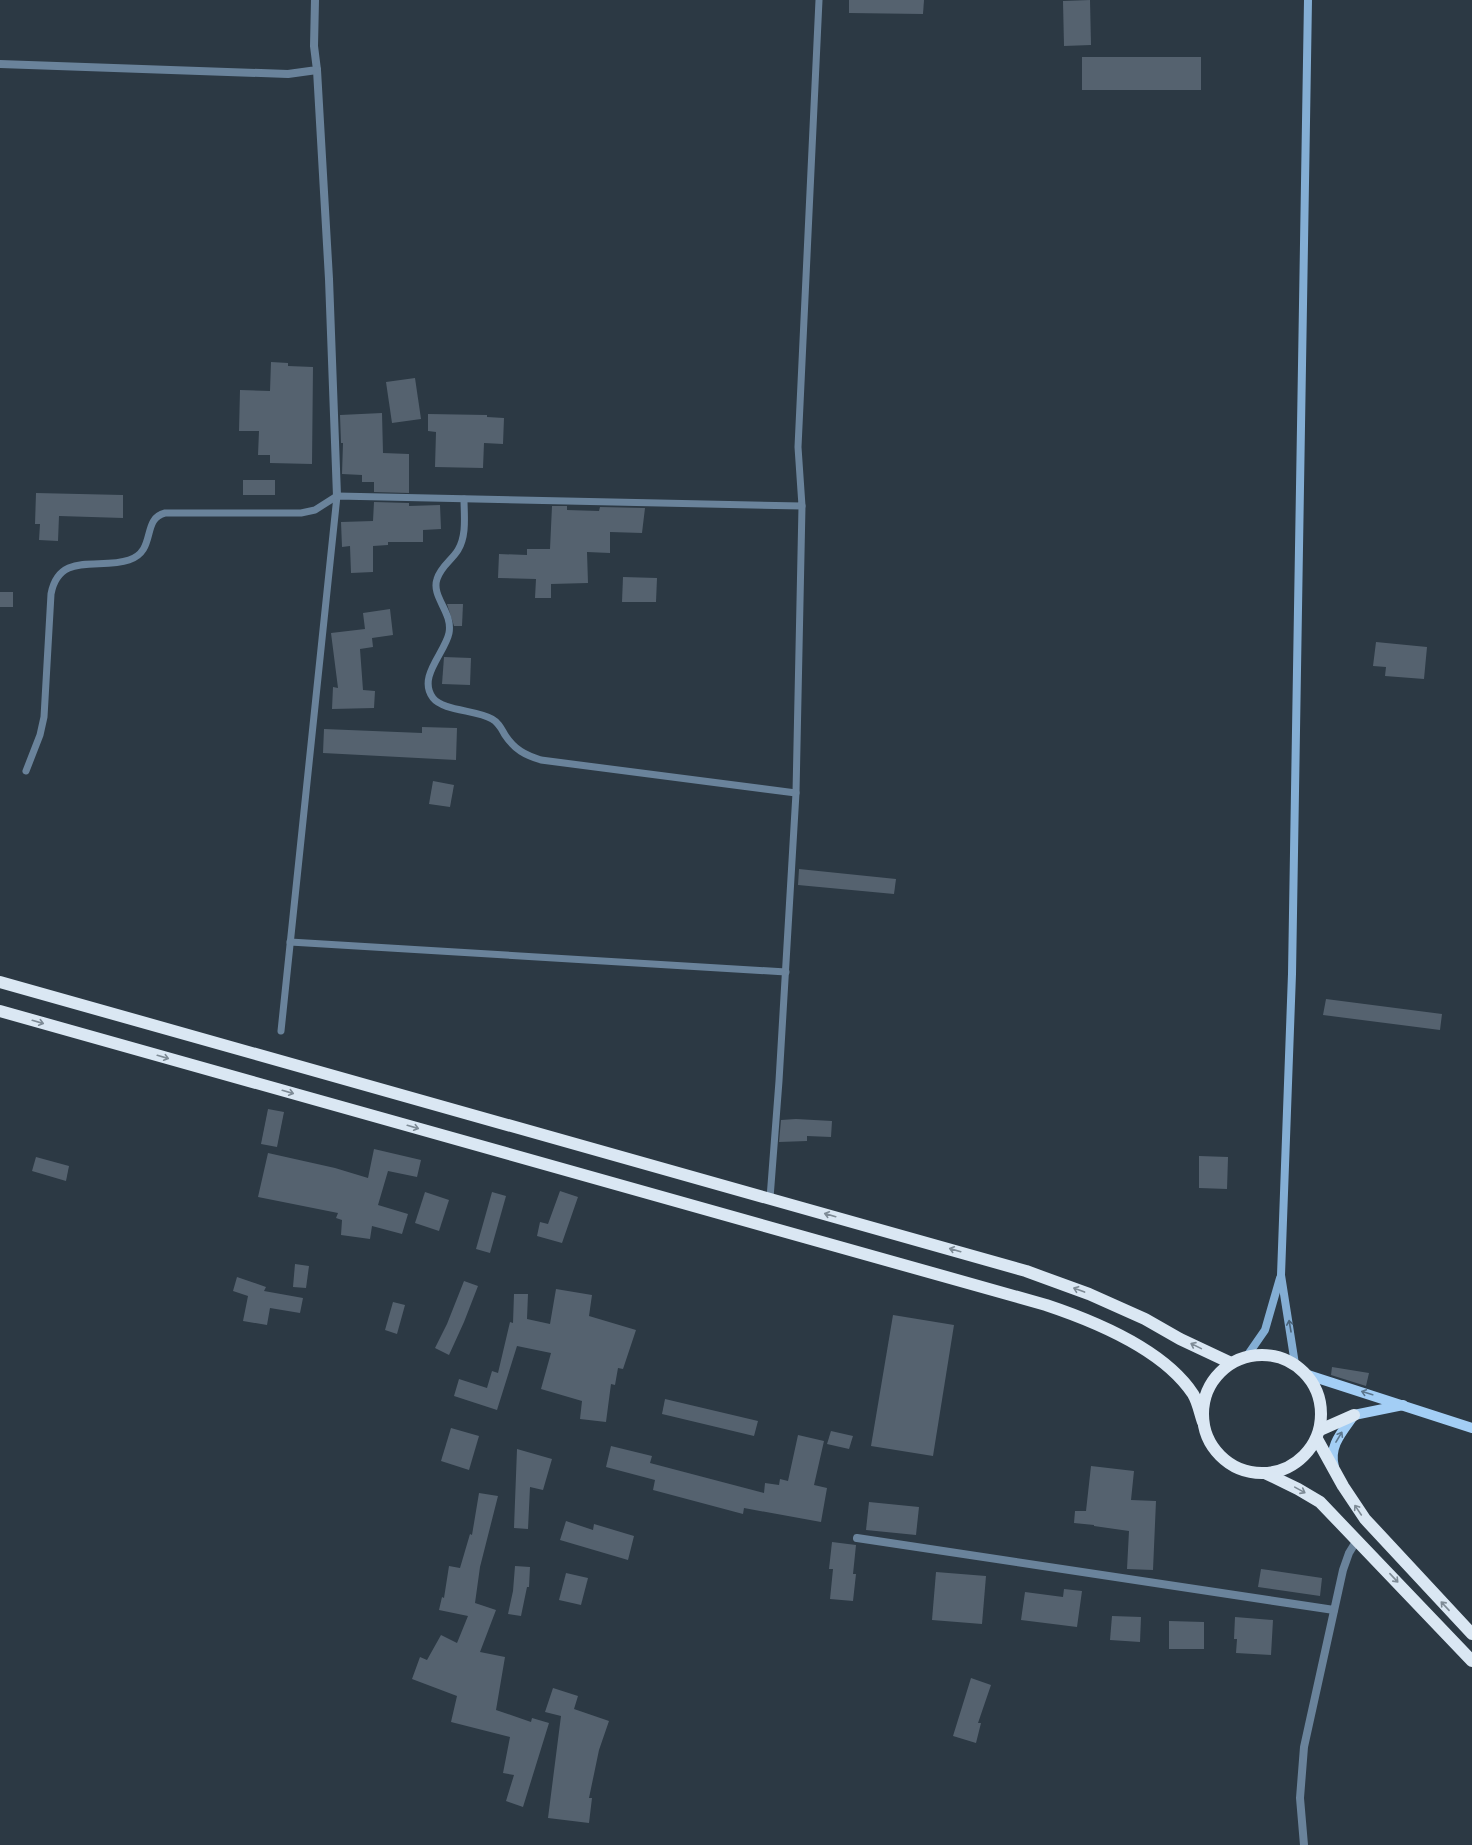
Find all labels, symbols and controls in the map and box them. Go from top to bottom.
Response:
one-way arrow [31,1019,44,1026]
one-way arrow [156,1054,169,1061]
one-way arrow [281,1089,294,1096]
one-way arrow [406,1124,419,1131]
one-way arrow [824,1210,837,1218]
one-way arrow [949,1246,962,1253]
one-way arrow [1072,1286,1085,1293]
one-way arrow [1286,1320,1294,1333]
one-way arrow [1190,1342,1202,1349]
one-way arrow [1361,1389,1374,1396]
one-way arrow [1335,1432,1343,1443]
one-way arrow [1294,1486,1306,1494]
one-way arrow [1354,1505,1362,1516]
one-way arrow [1389,1573,1398,1583]
one-way arrow [1441,1601,1450,1611]

